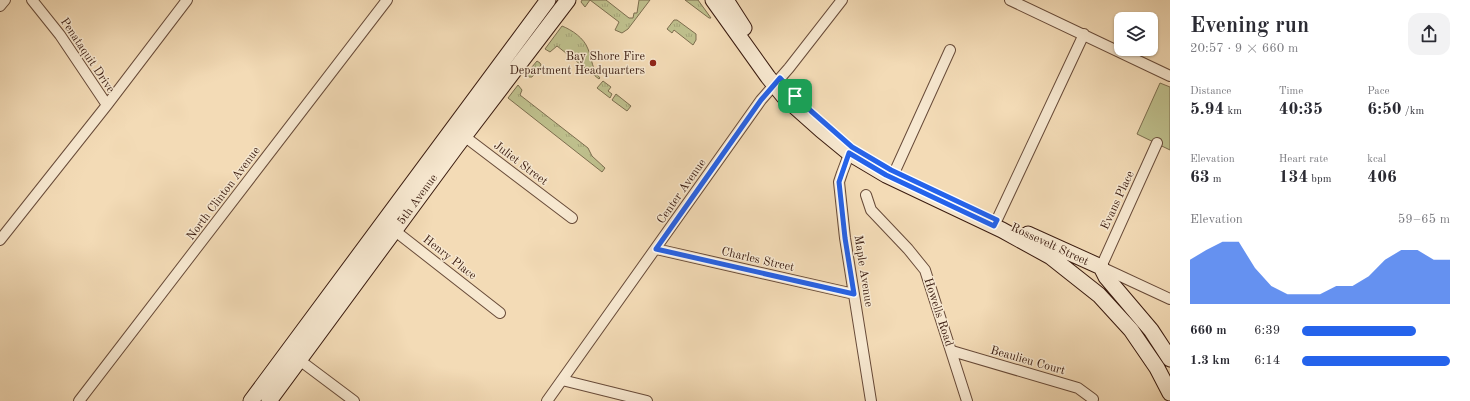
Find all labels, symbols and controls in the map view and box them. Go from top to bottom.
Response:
map controls [1114,12,1158,56]
button: layers [1114,12,1158,56]
button: share [1408,13,1450,55]
text: Evening run [1190,15,1309,37]
street label: Penataquit Drive [58,16,117,96]
text: 20:57 · 9 × 660 m [1190,42,1298,55]
place label: Bay Shore Fire Department Headquarters [509,51,645,77]
marker: Bay Shore Fire Department Headquarters [648,58,658,68]
pin [778,79,812,113]
icon: arrive [784,85,806,107]
text: Distance [1190,86,1231,97]
text: Time [1279,86,1303,97]
text: Pace [1367,86,1390,97]
text: 5.94 [1190,101,1224,118]
text: 40:35 [1279,101,1323,118]
text: 6:50 [1367,101,1402,118]
text: km [1224,106,1242,117]
text: /km [1402,106,1424,117]
street label: Juliet Street [491,140,550,188]
street label: North Clinton Avenue [185,144,263,242]
text: Elevation [1190,154,1235,165]
text: Heart rate [1279,154,1328,165]
text: kcal [1367,154,1386,165]
street label: Center Avenue [655,157,709,226]
street label: Evans Place [1099,169,1137,232]
text: 63 [1190,169,1210,186]
text: 134 [1279,169,1308,186]
text: 406 [1367,169,1397,186]
street label: 5th Avenue [395,171,440,227]
text: m [1210,174,1222,185]
text: bpm [1308,174,1331,185]
text: Elevation [1190,213,1243,226]
text: 59–65 m [1398,213,1450,226]
street label: Rossevelt Street [1009,222,1090,268]
street label: Henry Place [420,233,479,283]
street label: Maple Avenue [851,234,875,308]
street label: Charles Street [720,246,795,274]
street label: Howells Road [921,277,955,348]
text: 660 m [1190,324,1227,337]
text: 6:39 [1254,324,1280,337]
street label: Beaulieu Court [989,345,1067,377]
text: 1.3 km [1190,354,1230,367]
text: 6:14 [1254,354,1280,367]

